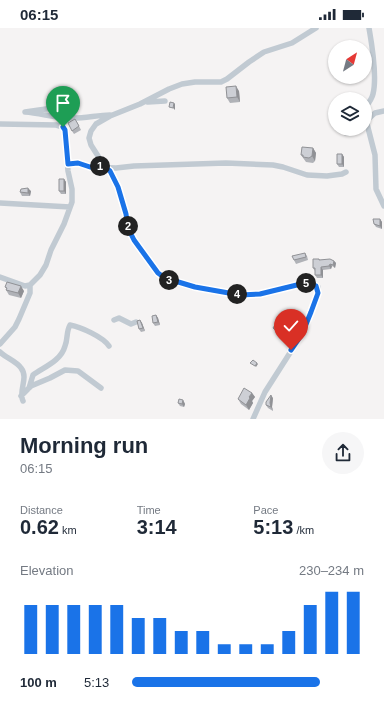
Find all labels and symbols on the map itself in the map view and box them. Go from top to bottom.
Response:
north arrow [328,40,372,84]
pin [46,86,80,127]
pin: 1 [90,156,110,176]
pin: 2 [118,216,138,236]
pin: 3 [159,270,179,290]
pin: 5 [296,273,316,293]
pin: 4 [227,284,247,304]
pin [274,309,308,350]

